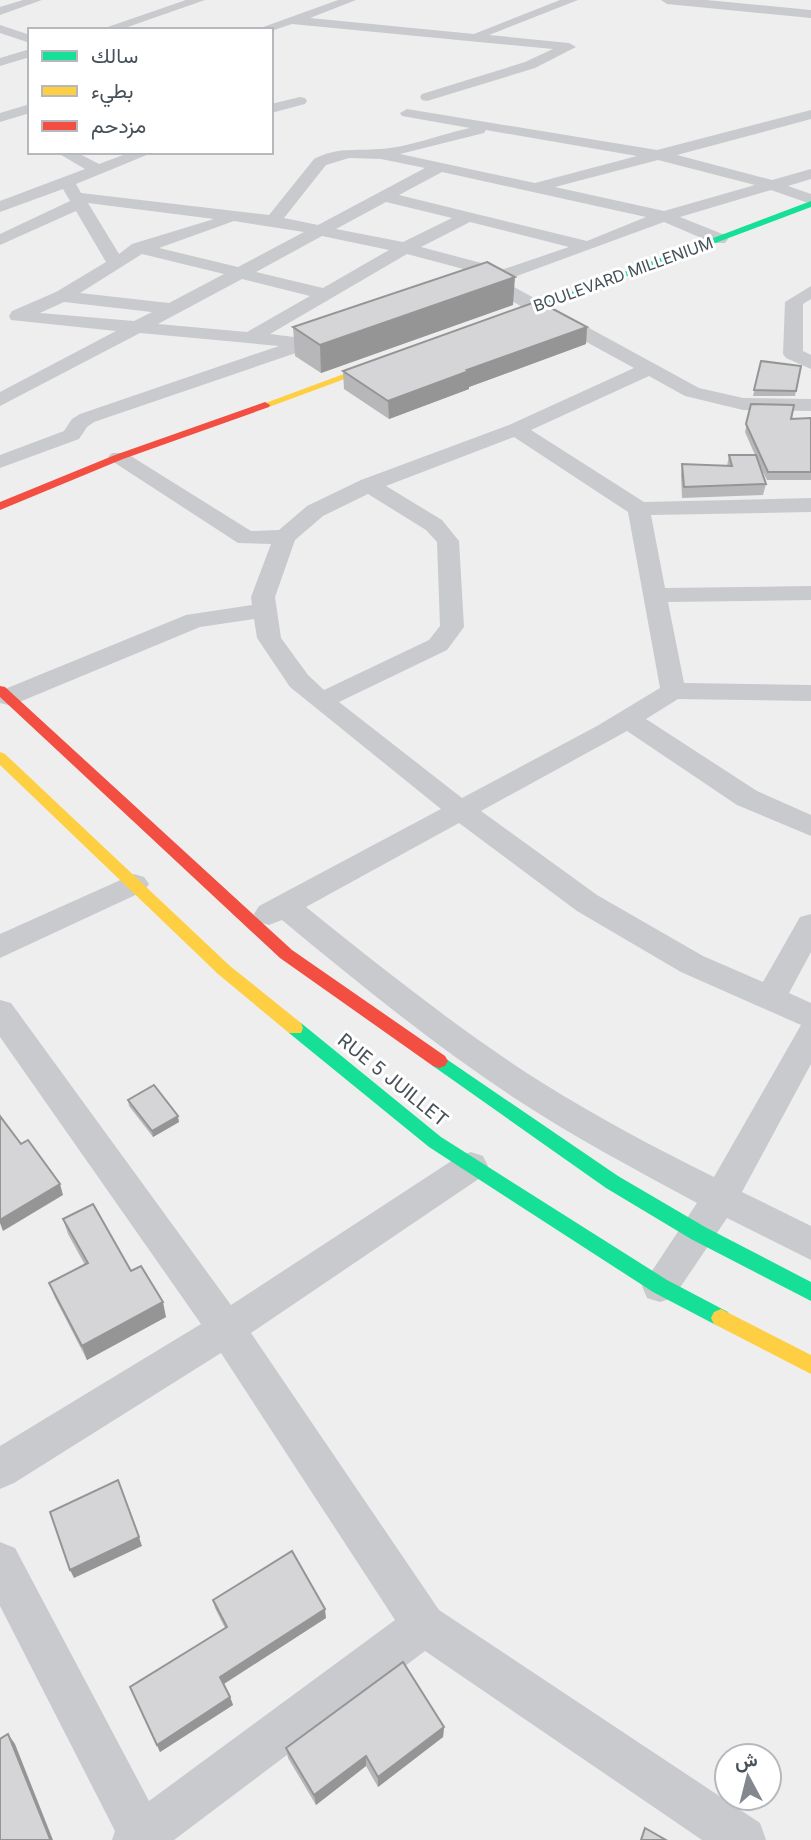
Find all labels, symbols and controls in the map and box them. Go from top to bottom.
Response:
legend [28,28,273,154]
text: سالك [91,43,138,68]
text: بطيء [91,78,134,108]
text: مزدحم [91,113,146,140]
street label: BOULEVARD MILLENIUM [530,232,716,316]
street label: RUE 5 JUILLET [333,1028,453,1132]
north arrow [713,1742,783,1812]
text: ش [733,1748,759,1773]

